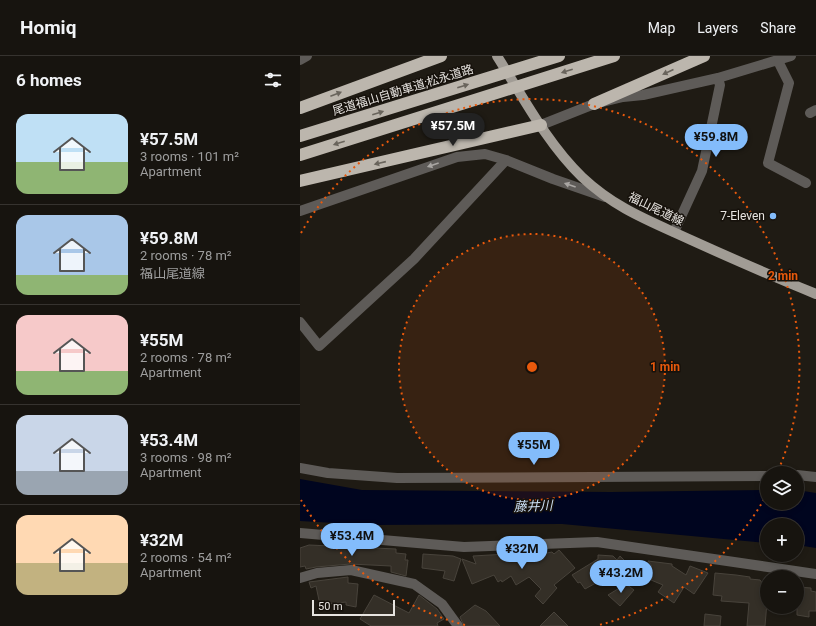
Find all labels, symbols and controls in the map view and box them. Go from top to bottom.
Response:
text: Homiq [20,16,76,39]
text: Map [648,20,675,36]
text: Layers [697,20,738,36]
text: Share [760,20,796,36]
street label: 尾道福山自動車道;松永道路 [331,62,475,118]
one-way arrow [561,68,573,74]
icon: filters [262,69,284,91]
one-way arrow [663,69,674,75]
text: 6 homes [16,70,82,90]
one-way arrow [457,83,469,89]
one-way arrow [331,90,343,96]
one-way arrow [372,110,384,116]
pin: ¥57.5M [420,113,486,147]
text: ¥57.5M [431,118,475,133]
pin: ¥59.8M [683,124,749,158]
text: ¥57.5M [140,129,198,149]
text: ¥59.8M [694,129,738,144]
icon: home [48,130,96,178]
one-way arrow [332,140,344,146]
text: 3 rooms · 101 m² [140,149,239,164]
one-way arrow [374,160,387,166]
one-way arrow [427,163,439,169]
text: Apartment [140,164,202,179]
one-way arrow [563,182,575,188]
street label: 福山尾道線 [626,190,686,228]
place label: 7-Eleven [720,209,765,223]
marker: 7-Eleven [768,211,778,221]
text: ¥59.8M [140,228,198,248]
icon: home [48,231,96,279]
text: 2 rooms · 78 m² [140,248,232,263]
text: 福山尾道線 [140,266,205,281]
text: 2 min [768,269,798,283]
text: ¥55M [140,330,184,350]
icon: home [48,331,96,379]
text: 2 rooms · 78 m² [140,350,232,365]
centre of rings [525,360,539,374]
text: 1 min [650,360,680,374]
text: Apartment [140,365,202,380]
text: ¥53.4M [140,430,198,450]
icon: home [48,431,96,479]
pin: ¥55M [510,432,558,466]
text: ¥55M [517,437,551,452]
text: 3 rooms · 98 m² [140,450,232,465]
text: Apartment [140,465,202,480]
map controls [760,466,804,614]
button: layers [760,466,804,510]
water label: 藤井川 [513,498,555,514]
button: + [760,518,804,562]
pin: ¥53.4M [319,523,385,557]
text: ¥53.4M [330,528,374,543]
text: ¥32M [140,530,184,550]
icon: home [48,531,96,579]
pin: ¥32M [498,536,546,570]
text: ¥32M [505,541,539,556]
text: 2 rooms · 54 m² [140,550,232,565]
pin: ¥43.2M [588,560,654,594]
text: Apartment [140,565,202,580]
text: ¥43.2M [599,565,643,580]
button: − [760,570,804,614]
scale bar [312,598,395,617]
text: 50 m [318,600,343,613]

